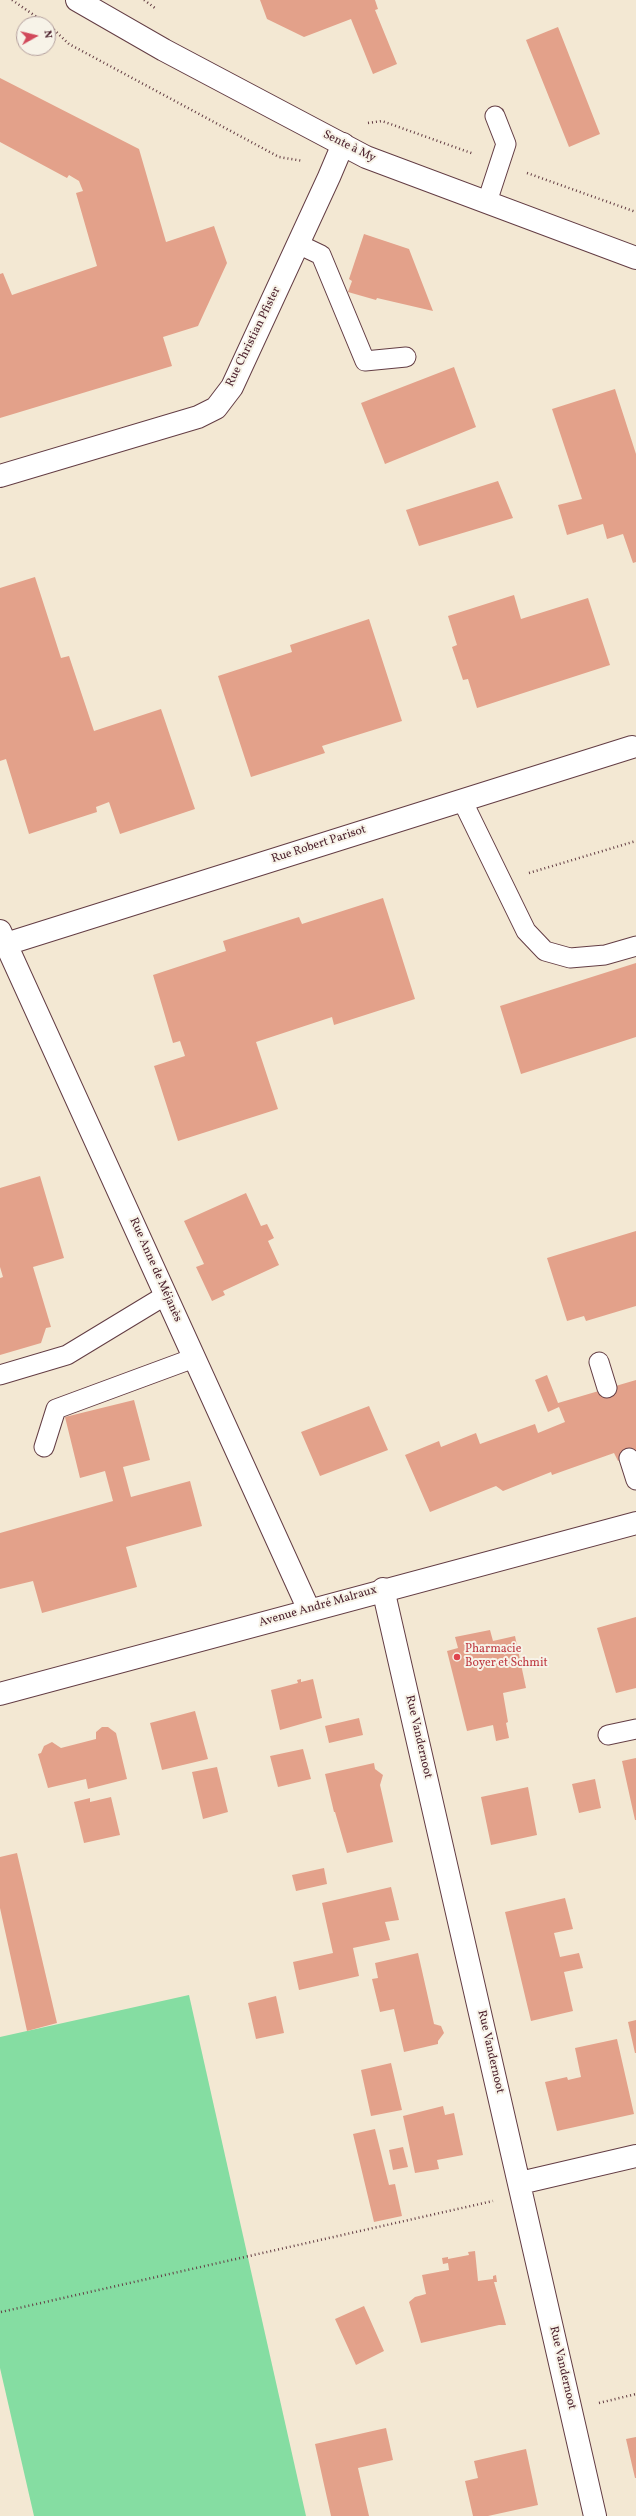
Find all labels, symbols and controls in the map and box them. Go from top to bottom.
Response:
north arrow [16,16,56,56]
text: N [39,29,55,39]
street label: Sente à My [320,128,378,166]
street label: Rue Christian Pfister [223,285,285,389]
street label: Rue Robert Parisot [270,823,368,867]
street label: Rue Anne de Méjanès [125,1216,185,1324]
street label: Avenue André Malraux [257,1583,379,1631]
place label: Pharmacie Boyer et Schmit [465,1643,548,1671]
marker: Pharmacie Boyer et Schmit [452,1652,462,1662]
street label: Rue Vandernoot [401,1694,435,1780]
street label: Rue Vandernoot [473,2009,507,2095]
street label: Rue Vandernoot [545,2325,579,2411]

